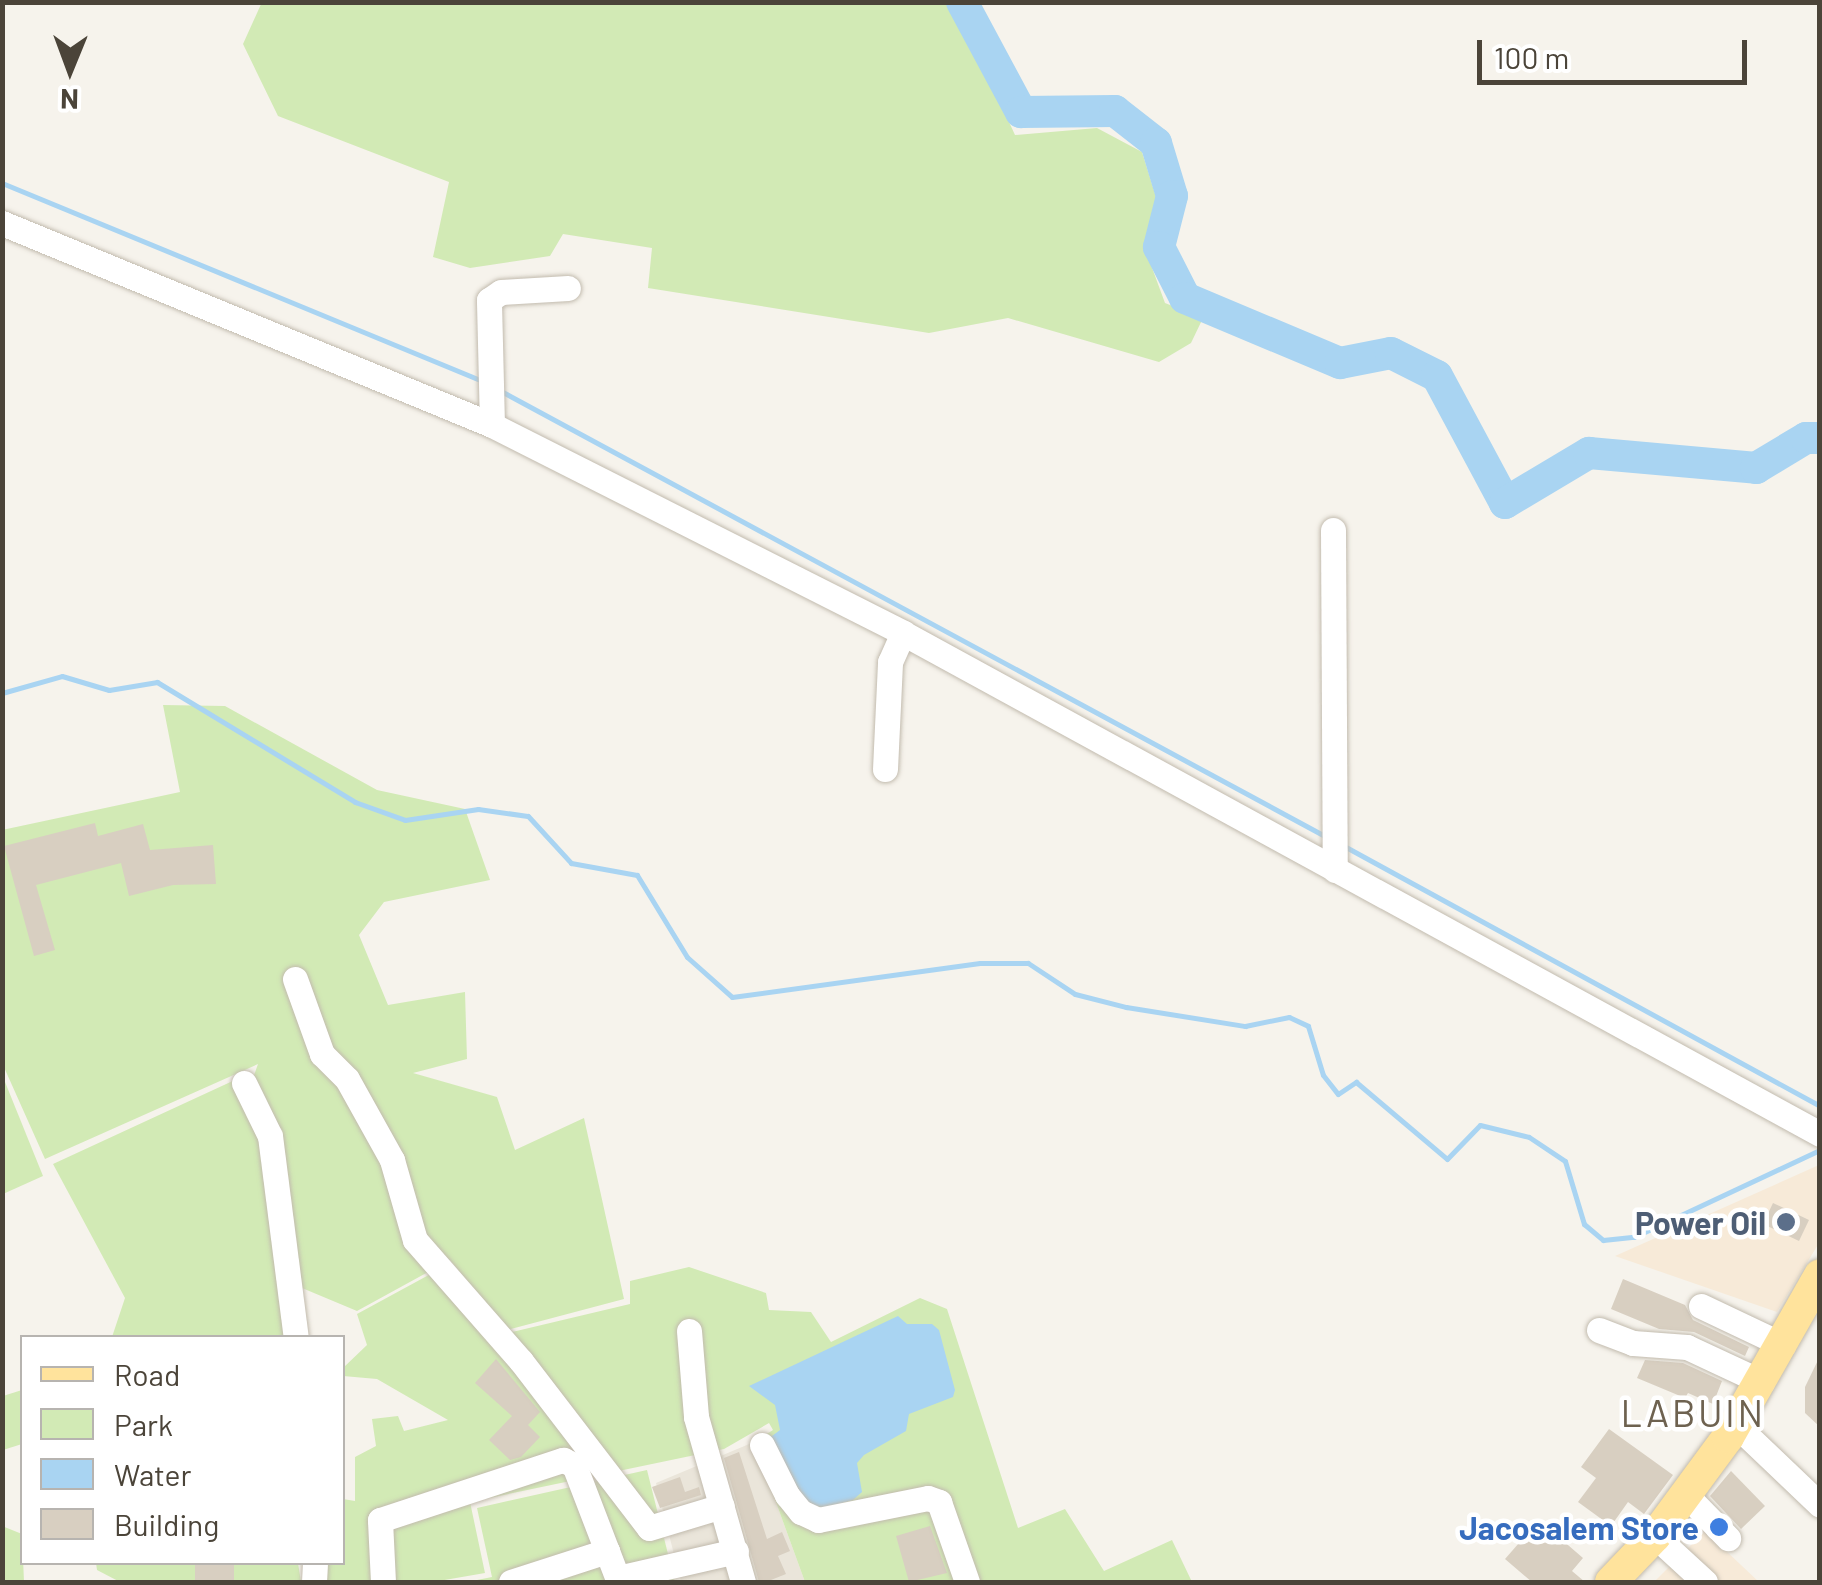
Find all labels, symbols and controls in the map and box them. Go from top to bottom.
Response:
north arrow [20,20,120,120]
scale bar [1482,20,1752,82]
text: 100 m [1494,39,1569,75]
text: N [60,83,79,117]
place label: Power Oil [1635,1203,1766,1241]
marker: Power Oil [1775,1211,1797,1233]
legend [20,1335,345,1565]
text: Road [114,1356,180,1392]
district label: LABUIN [1620,1390,1766,1436]
text: Park [114,1406,173,1442]
text: Water [114,1456,192,1492]
text: Building [114,1506,219,1542]
place label: Jacosalem Store [1459,1508,1699,1546]
marker: Jacosalem Store [1708,1516,1730,1538]

